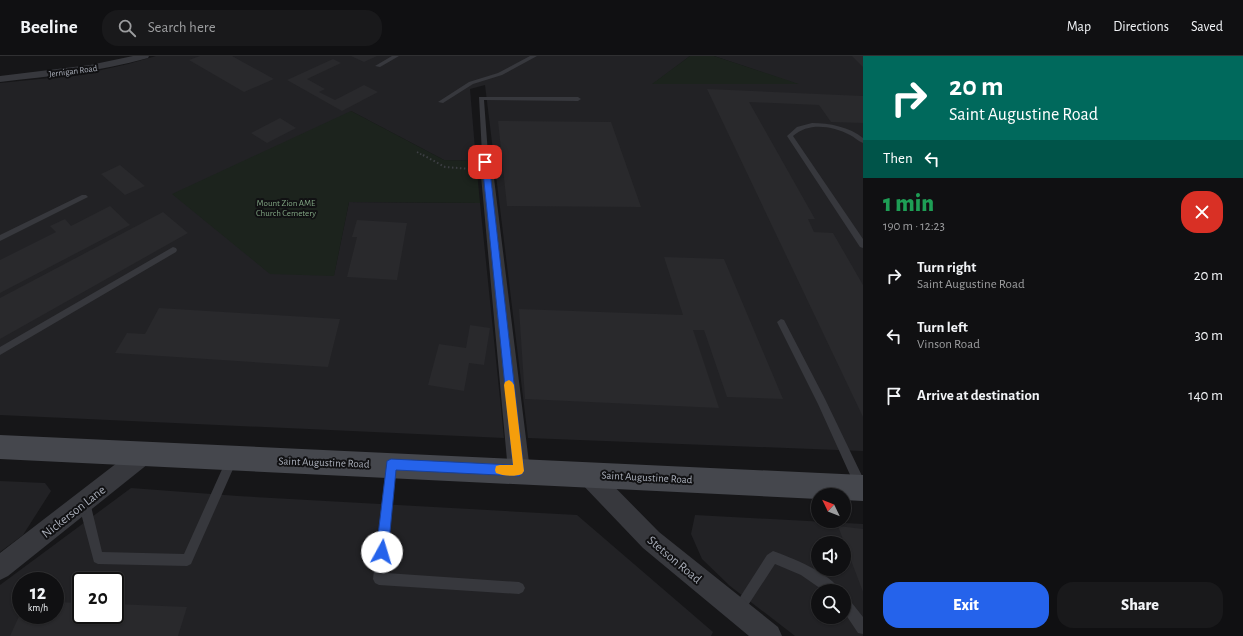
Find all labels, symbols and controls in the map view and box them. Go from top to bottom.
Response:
search box [102,10,382,46]
icon: search [116,17,138,39]
text: Beeline [20,18,78,37]
text: Search here [148,20,216,35]
text: Map [1067,20,1091,34]
text: Directions [1113,20,1169,34]
text: Saved [1191,20,1223,34]
street label: Jernigan Road [48,64,98,79]
icon: right [883,72,935,124]
text: 20 m [949,73,1004,101]
text: Saint Augustine Road [949,106,1098,124]
pin [468,145,502,179]
icon: left [921,148,943,170]
icon: arrive [474,151,496,173]
text: Then [883,151,913,166]
button: close [1181,191,1223,233]
text: 1 min [883,192,934,216]
park label: Mount Zion AME Church Cemetery [256,199,316,218]
text: 190 m · 12:23 [883,220,945,233]
text: Turn right [917,260,976,275]
icon: right [883,265,905,287]
text: 20 m [1194,268,1223,283]
text: Saint Augustine Road [917,278,1025,291]
text: Turn left [917,320,968,335]
icon: left [883,325,905,347]
text: 30 m [1194,328,1223,343]
text: Vinson Road [917,338,980,351]
icon: arrive [883,385,905,407]
text: Arrive at destination [917,388,1040,403]
text: 140 m [1188,388,1223,403]
street label: Saint Augustine Road [278,455,370,470]
street label: Saint Augustine Road [601,470,693,485]
street label: Nickerson Lane [40,483,108,541]
north arrow [811,488,851,528]
map controls [811,488,851,624]
position arrow [361,531,403,573]
street label: Stetson Road [645,534,704,587]
button: sound [811,536,851,576]
speed limit sign: 20 [72,572,124,624]
button: Exit [883,582,1049,628]
button: Share [1057,582,1223,628]
text: 12 [30,583,46,603]
button: search [811,584,851,624]
text: km/h [28,603,48,613]

